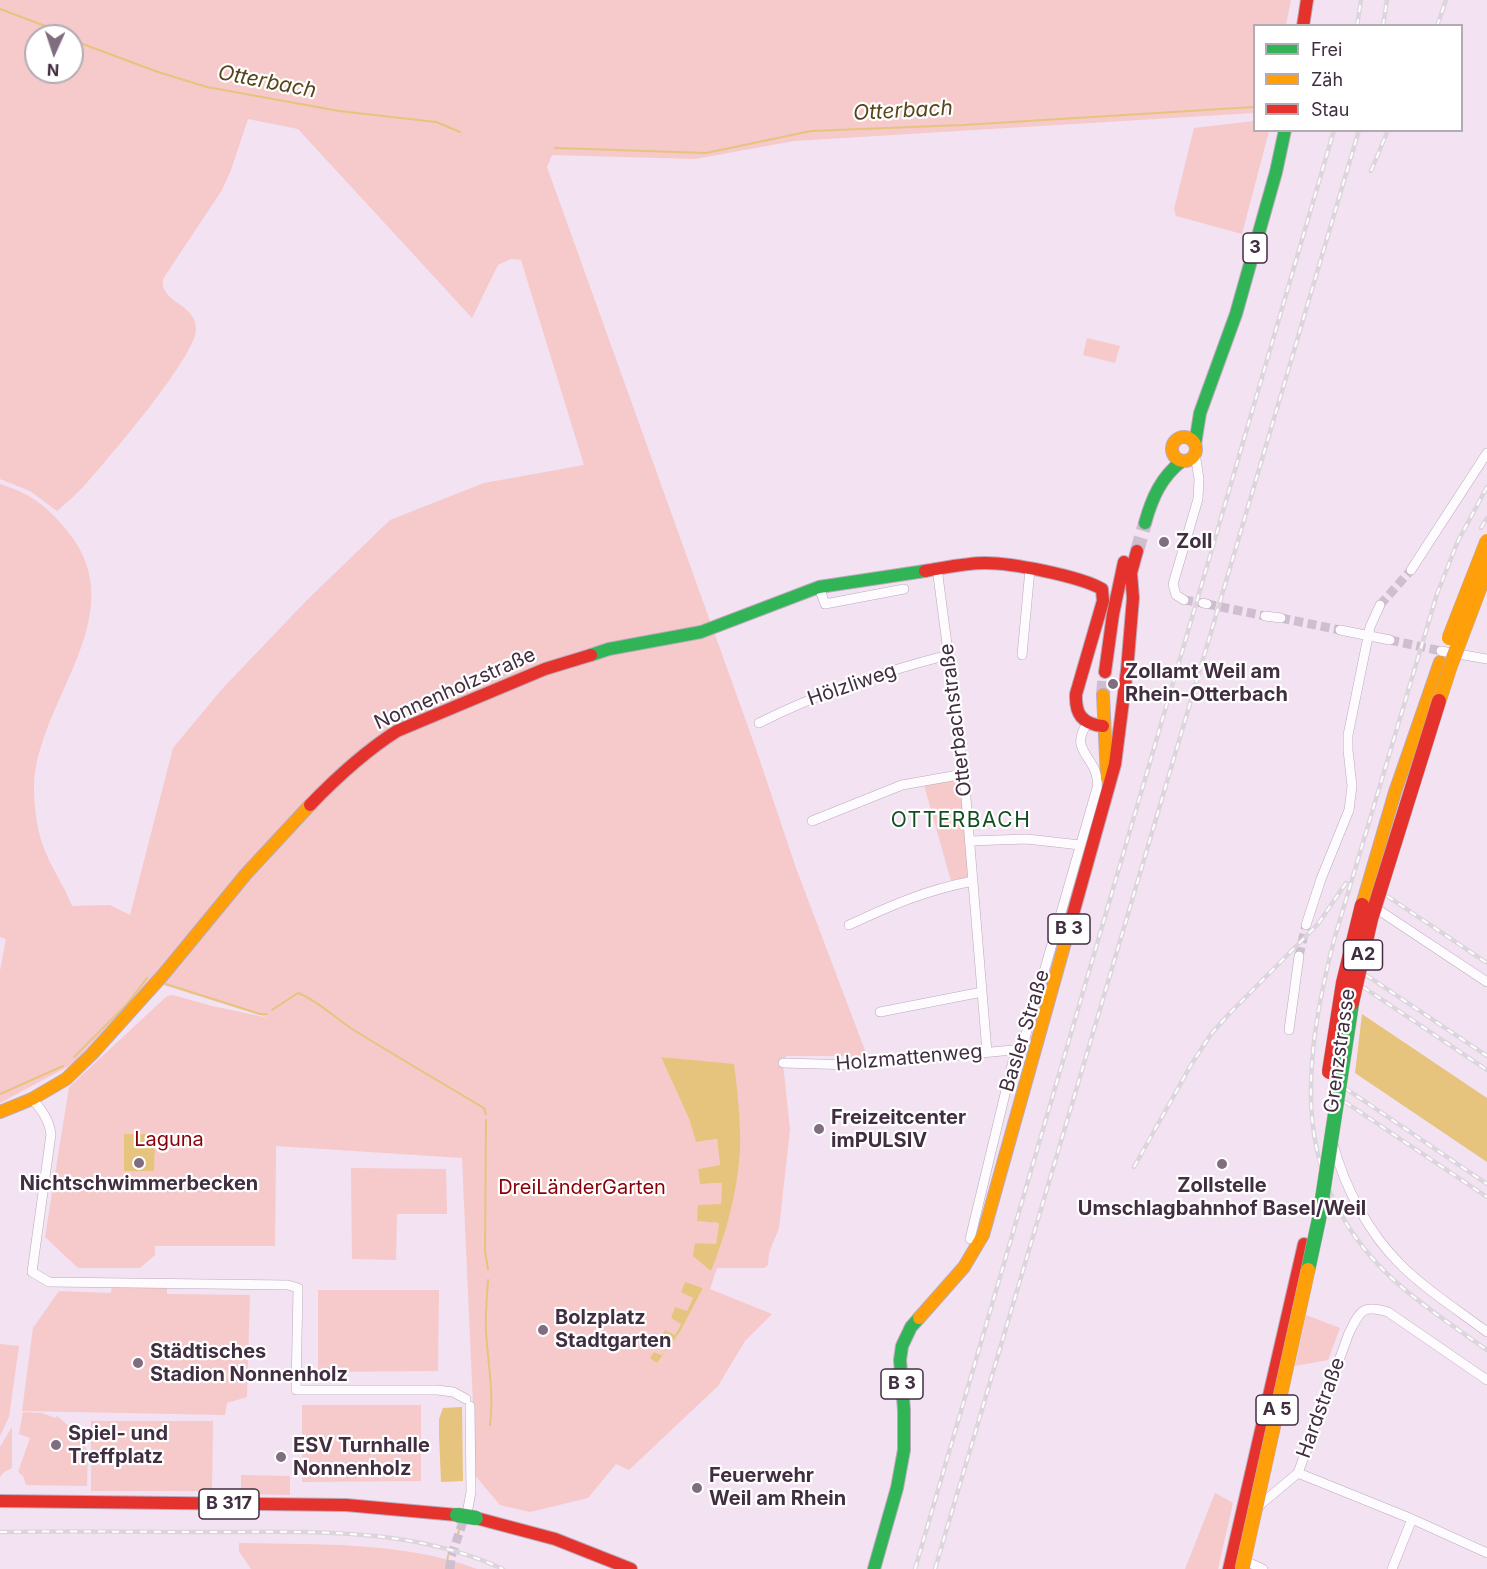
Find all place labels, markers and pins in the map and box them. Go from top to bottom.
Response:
place label: Zoll [1176,530,1212,554]
marker: Zoll [1157,535,1171,549]
place label: Zollamt Weil am Rhein-Otterbach [1125,660,1288,707]
marker: Zollamt Weil am Rhein-Otterbach [1106,677,1120,691]
place label: Freizeitcenter imPULSIV [831,1106,966,1153]
marker: Freizeitcenter imPULSIV [812,1122,826,1136]
marker: Nichtschwimmerbecken [132,1156,146,1170]
marker: Zollstelle Umschlagbahnhof Basel/Weil [1215,1157,1229,1171]
place label: Nichtschwimmerbecken [20,1172,258,1196]
place label: Zollstelle Umschlagbahnhof Basel/Weil [1078,1174,1366,1221]
place label: Bolzplatz Stadtgarten [555,1306,671,1353]
marker: Bolzplatz Stadtgarten [536,1323,550,1337]
place label: Städtisches Stadion Nonnenholz [150,1340,348,1387]
marker: Städtisches Stadion Nonnenholz [131,1356,145,1370]
place label: Spiel- und Treffplatz [68,1422,168,1469]
place label: ESV Turnhalle Nonnenholz [293,1434,430,1481]
marker: Spiel- und Treffplatz [49,1438,63,1452]
marker: ESV Turnhalle Nonnenholz [274,1450,288,1464]
place label: Feuerwehr Weil am Rhein [709,1464,846,1511]
marker: Feuerwehr Weil am Rhein [690,1481,704,1495]

